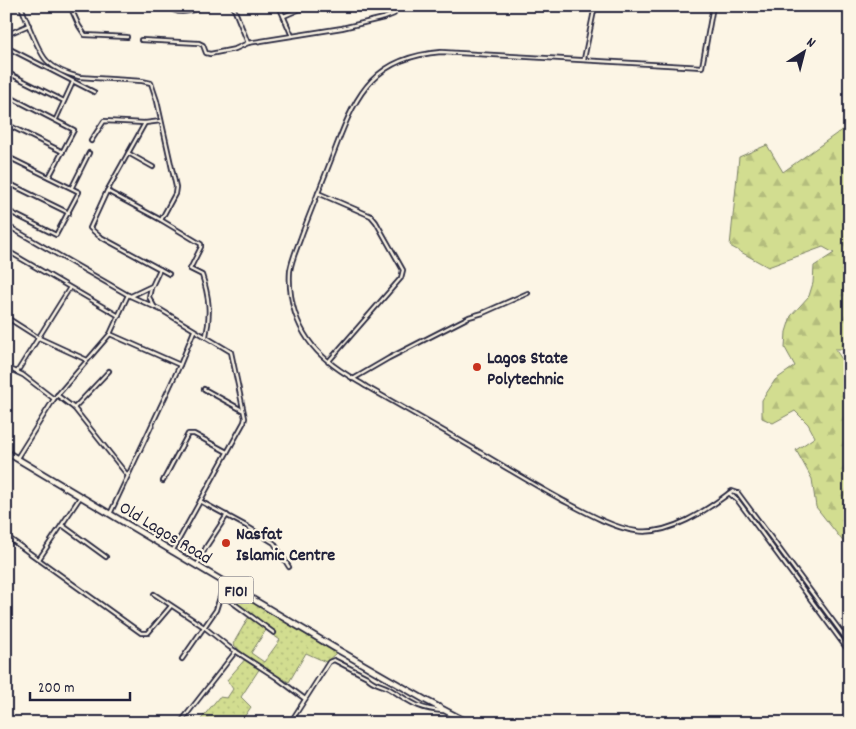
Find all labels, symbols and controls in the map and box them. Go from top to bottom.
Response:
north arrow [778,28,828,78]
text: N [802,33,819,53]
place label: Lagos State Polytechnic [487,347,568,393]
marker: Lagos State Polytechnic [471,361,483,373]
street label: Old Lagos Road [114,497,216,572]
place label: Nasfat Islamic Centre [236,523,335,569]
marker: Nasfat Islamic Centre [220,537,232,549]
road number: F101 [218,576,254,604]
scale bar [30,669,130,701]
text: 200 m [38,678,75,700]

